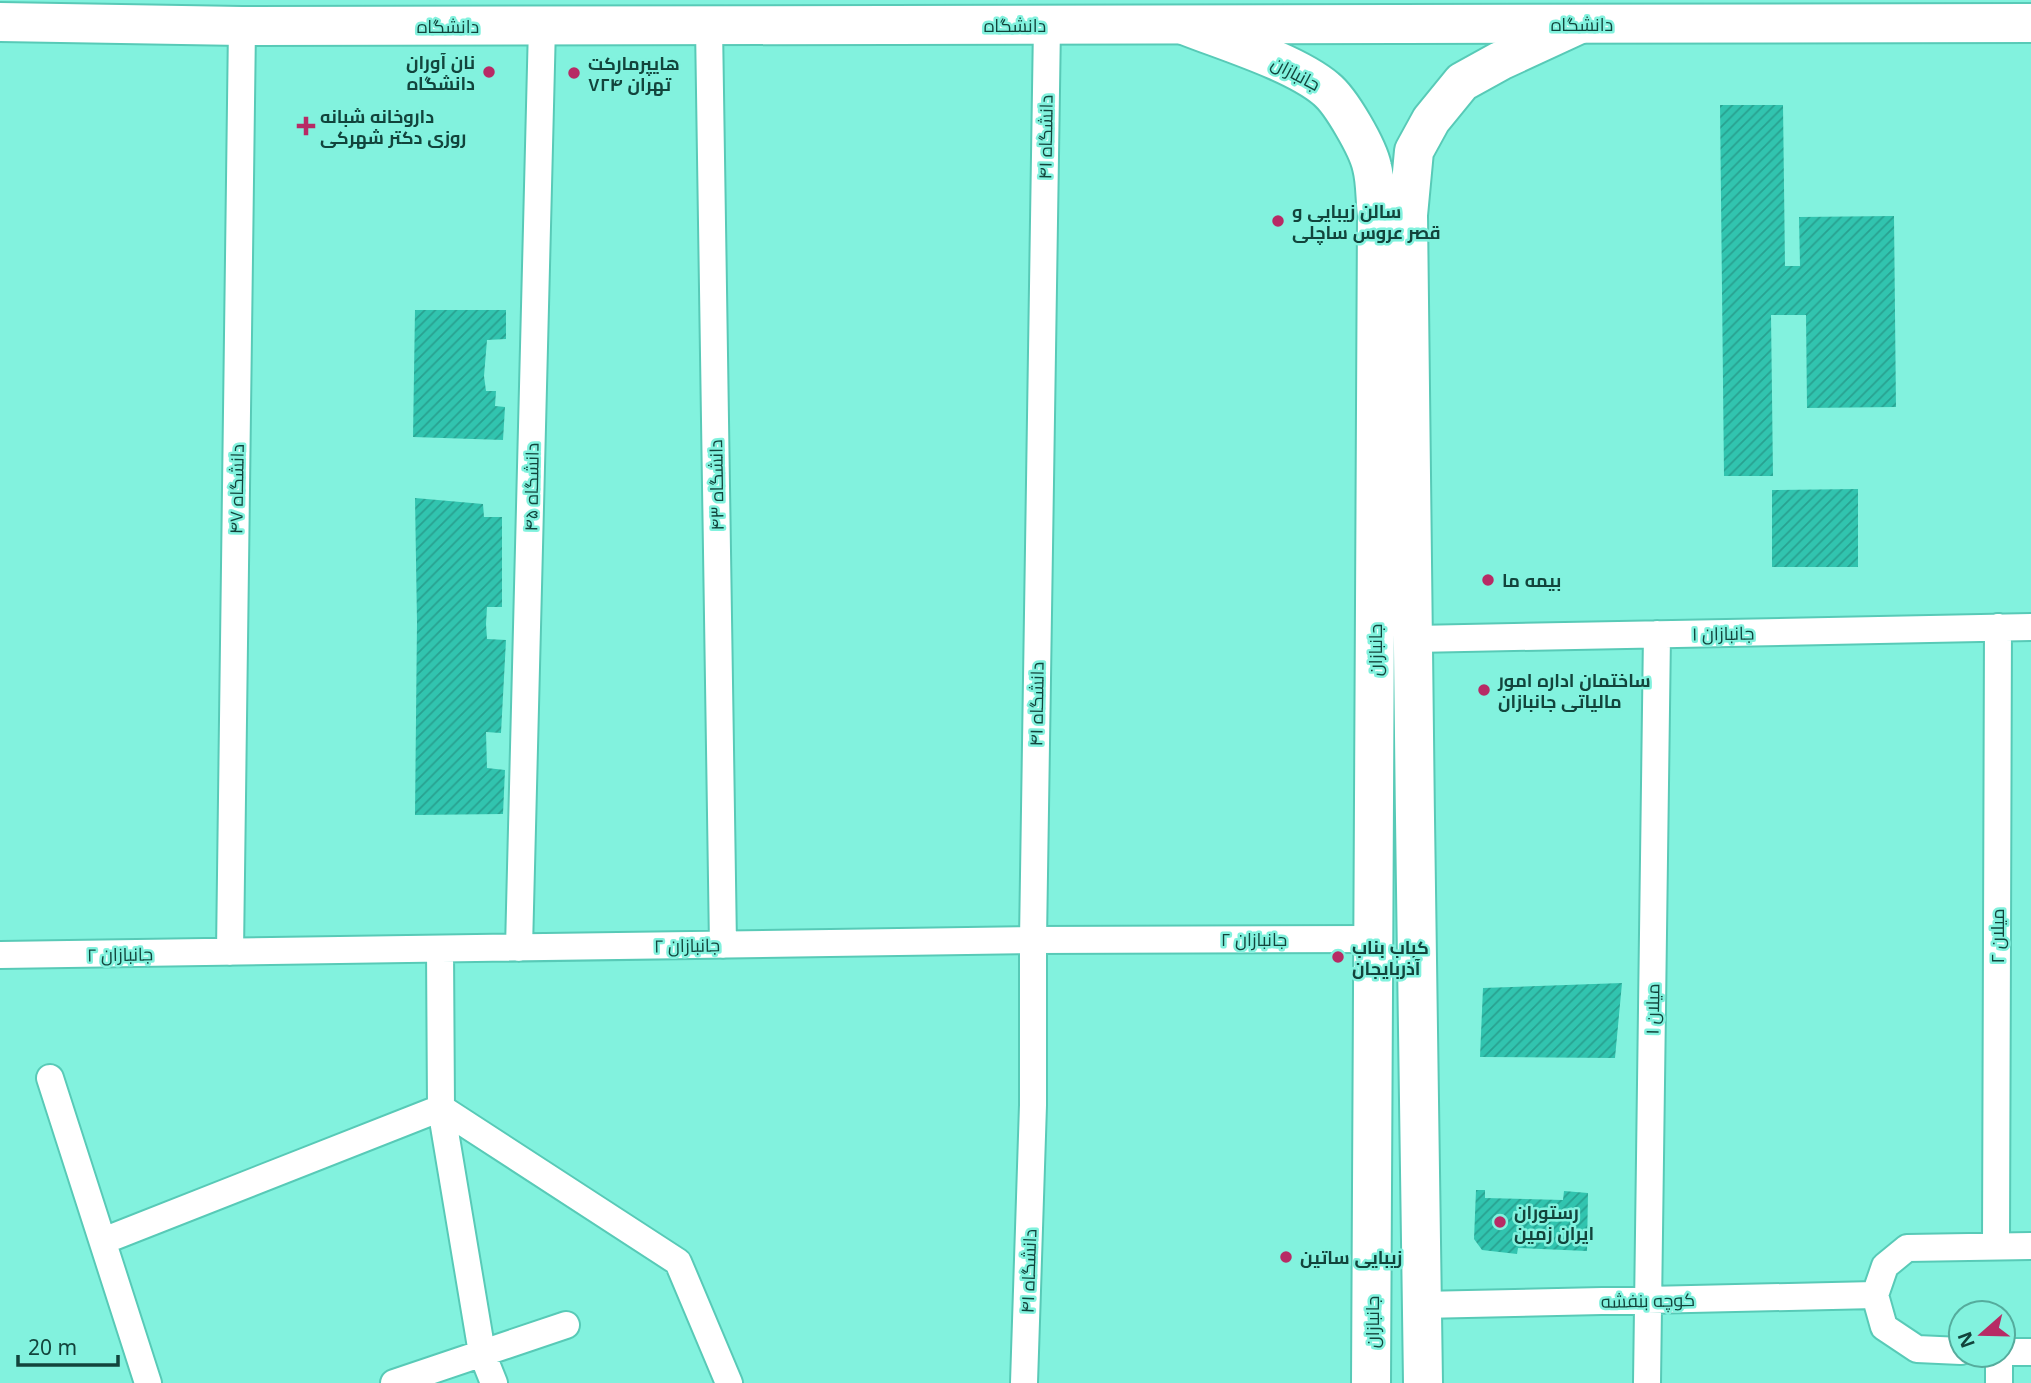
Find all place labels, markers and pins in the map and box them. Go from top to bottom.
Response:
place label: نان آوران دانشگاه [406,50,475,95]
place label: هایپرمارکت تهران ۷۲۴ [588,51,680,96]
marker: نان آوران دانشگاه [481,64,497,80]
marker: هایپرمارکت تهران ۷۲۴ [566,65,582,81]
place label: داروخانه شبانه روزی دکتر شهرکی [320,104,466,149]
marker: داروخانه شبانه روزی دکتر شهرکی [298,118,314,134]
place label: سالن زیبایی و قصر عروس ساچلی [1292,199,1441,245]
marker: سالن زیبایی و قصر عروس ساچلی [1270,213,1286,229]
place label: بیمه ما [1502,568,1561,592]
marker: بیمه ما [1480,572,1496,588]
place label: ساختمان اداره امور مالیاتی جانبازان [1497,668,1651,713]
marker: ساختمان اداره امور مالیاتی جانبازان [1476,682,1492,698]
place label: کباب بناب آذربایجان [1352,935,1429,980]
marker: کباب بناب آذربایجان [1330,949,1346,965]
place label: رستوران ایران زمین [1514,1200,1594,1245]
marker: رستوران ایران زمین [1492,1214,1508,1230]
place label: زیبایی ساتین [1300,1245,1402,1269]
marker: زیبایی ساتین [1278,1249,1294,1265]

